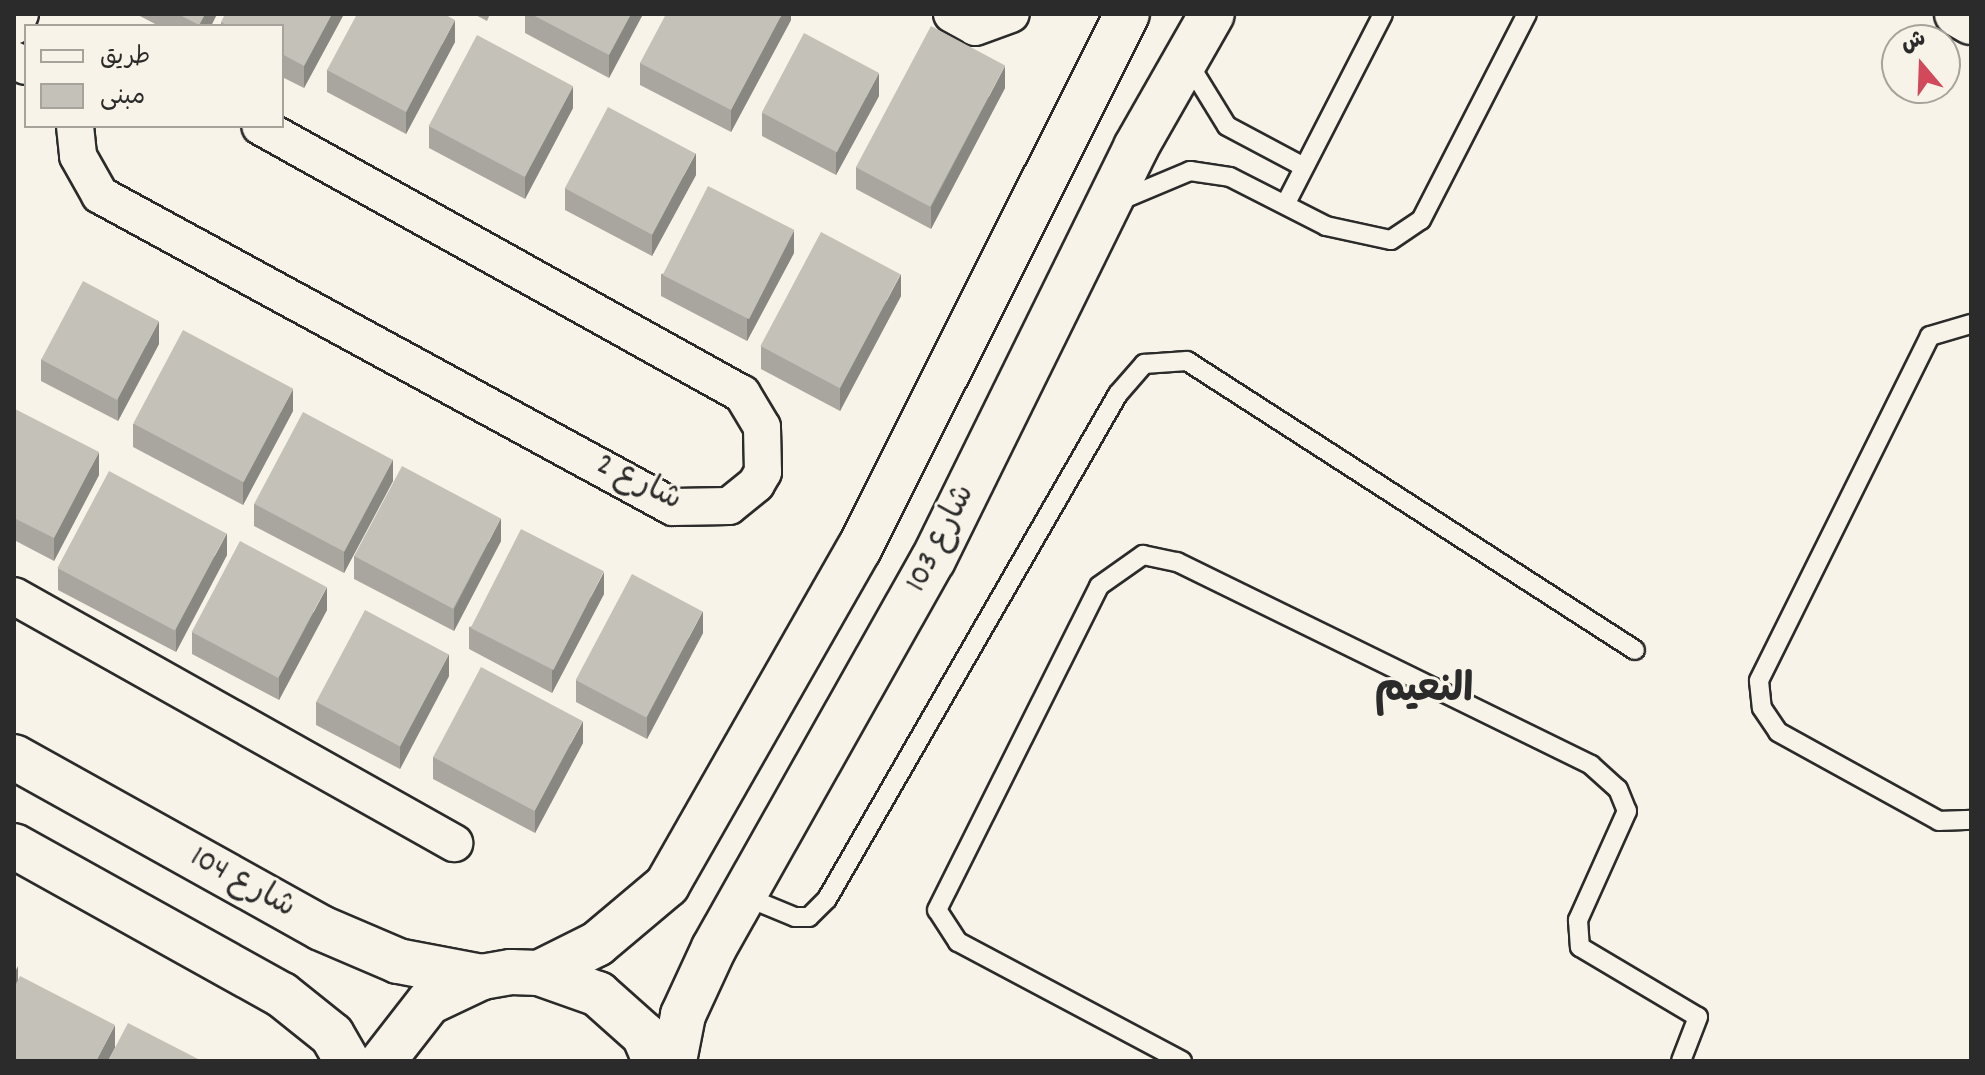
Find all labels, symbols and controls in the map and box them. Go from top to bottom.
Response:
legend [24,24,284,128]
north arrow [1881,24,1961,104]
text: ش [1897,24,1930,61]
text: طريق [100,41,150,75]
text: مبنى [100,81,145,115]
street label: شارع 2 [589,447,687,521]
street label: شارع 103 [899,479,985,599]
district label: النعيم [1375,669,1473,717]
street label: شارع 104 [183,839,301,929]

